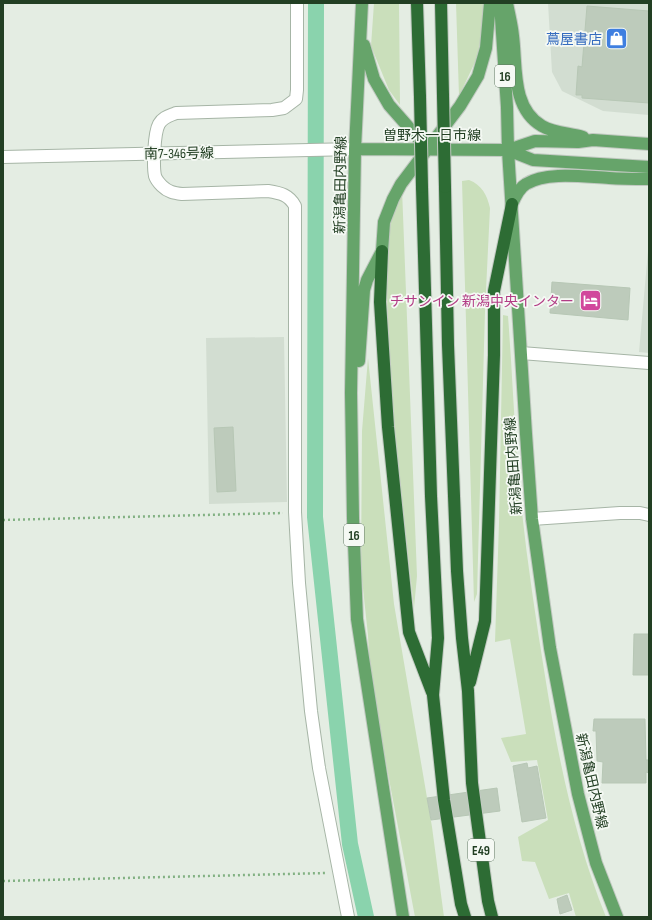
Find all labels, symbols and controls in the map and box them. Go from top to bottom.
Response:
shop icon: 蔦屋書店 [604,26,630,52]
place label: 蔦屋書店 [546,31,602,48]
road number: 16 [495,65,515,87]
street label: 曽野木一日市線 [383,127,481,144]
street label: 新潟亀田内野線 [331,136,350,234]
street label: 南7-346号線 [144,144,214,163]
hotel icon: チサンイン 新潟中央インター [577,288,603,314]
place label: チサンイン 新潟中央インター [390,293,574,310]
street label: 新潟亀田内野線 [502,416,525,515]
road number: 16 [344,524,364,546]
street label: 新潟亀田内野線 [572,731,611,831]
road number: E49 [468,839,494,861]

